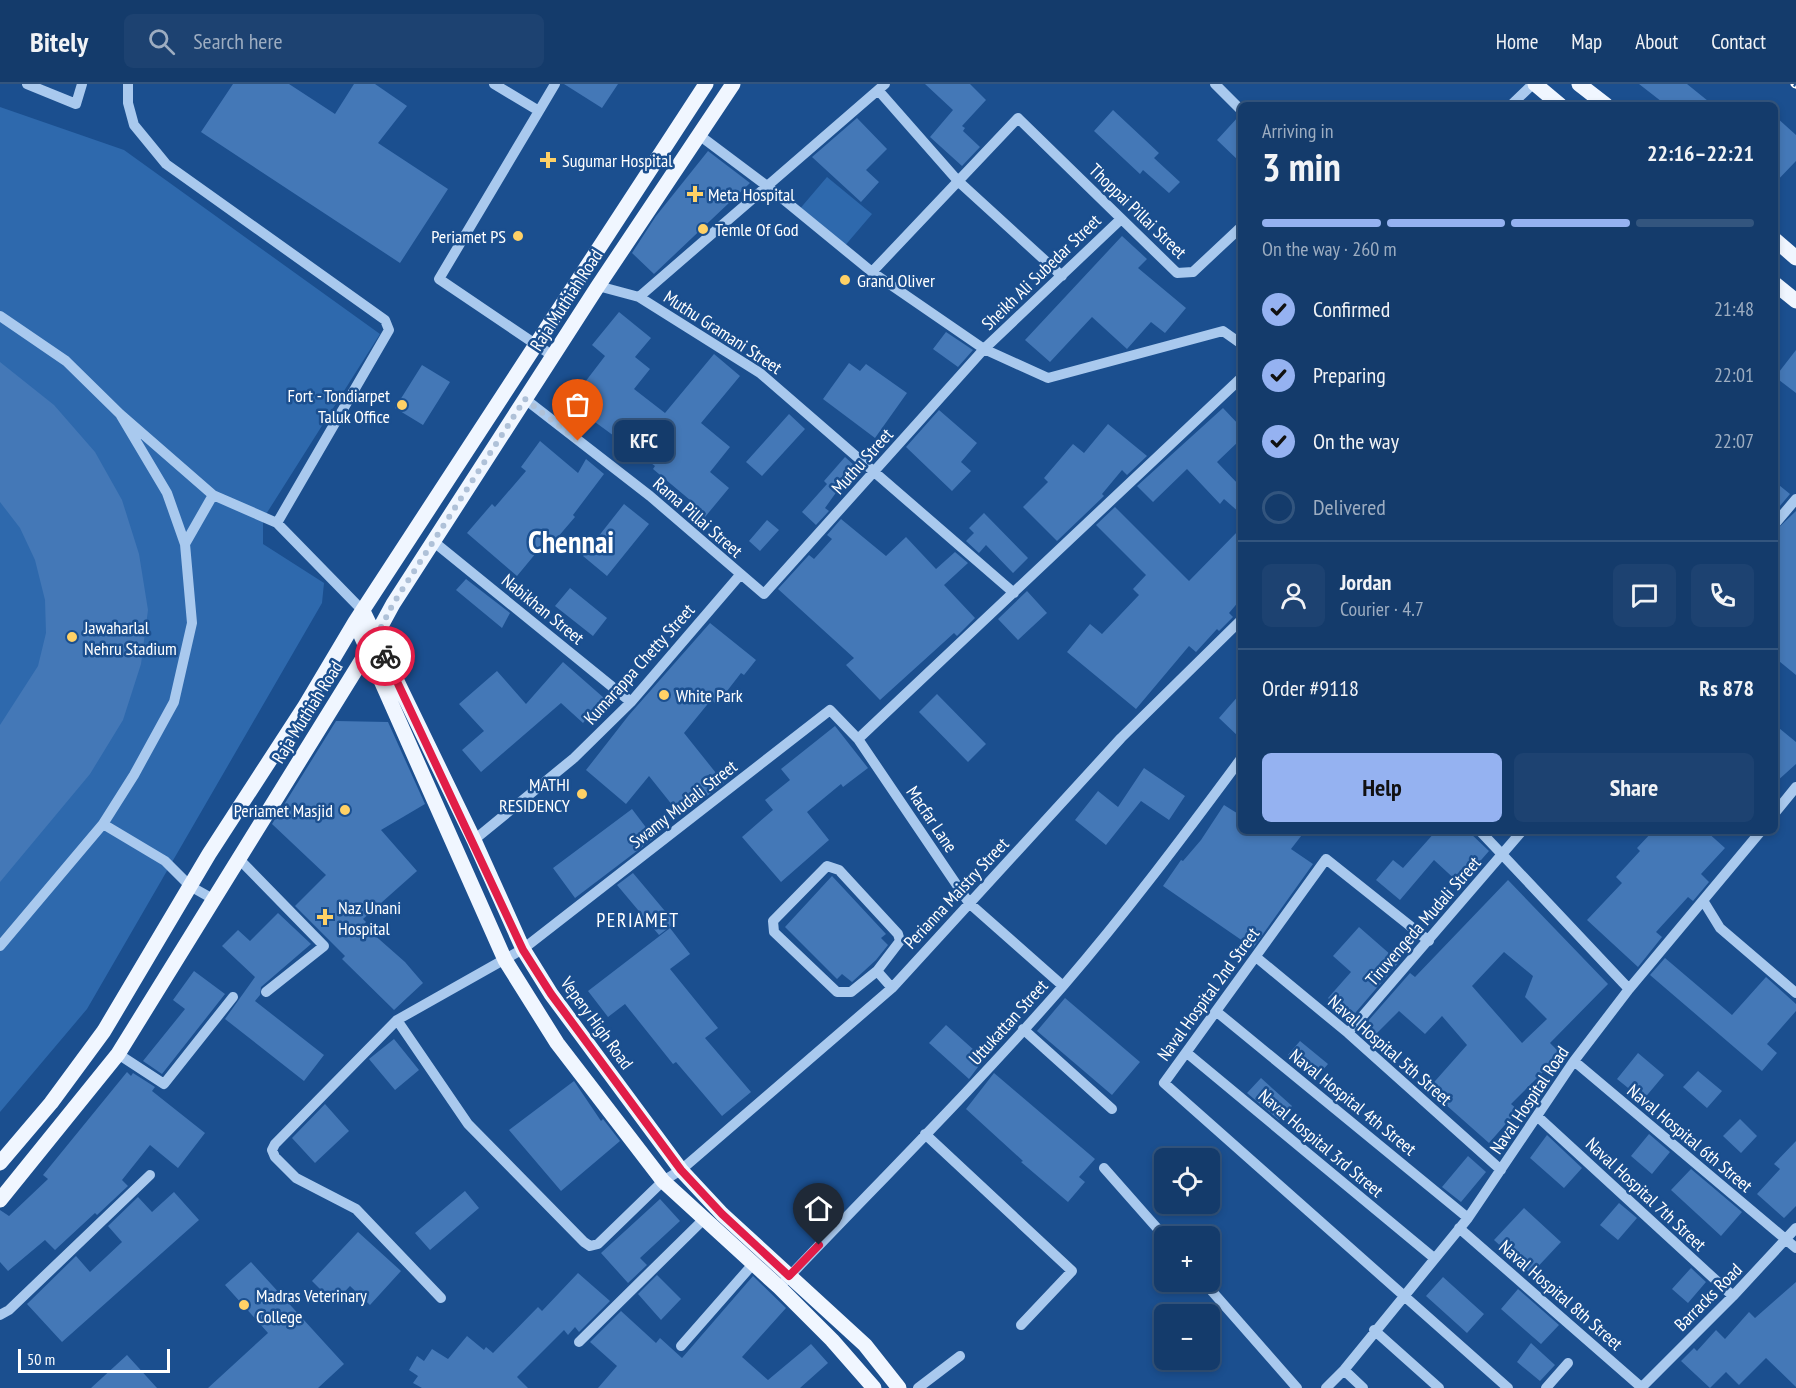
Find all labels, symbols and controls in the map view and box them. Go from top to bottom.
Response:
search box [124,14,544,68]
text: Bitely [30,23,88,60]
icon: search [145,25,178,58]
text: Search here [193,27,283,55]
text: Home [1496,28,1538,55]
text: Map [1571,28,1602,55]
text: About [1635,28,1678,55]
text: Contact [1711,28,1766,55]
text: Arriving in [1262,118,1334,144]
text: 22:16–22:21 [1647,139,1754,167]
text: 3 min [1262,141,1341,192]
place label: Sugumar Hospital [562,149,673,172]
marker: Sugumar Hospital [539,151,557,169]
street label: Thoppai Pillai Street [1084,159,1192,263]
place label: Meta Hospital [708,183,795,206]
marker: Meta Hospital [686,185,704,203]
street label: Sheikh Ali Subedar Street [976,209,1106,335]
place label: Temle Of God [715,218,799,241]
marker: Temle Of God [696,222,710,236]
place label: Periamet PS [431,225,506,248]
marker: Periamet PS [511,229,525,243]
text: On the way · 260 m [1262,236,1397,262]
street label: Raja Muthiah Road [525,245,607,355]
place label: Grand Oliver [857,269,935,292]
marker: Grand Oliver [838,273,852,287]
street label: Muthu Gramani Street [659,285,787,379]
icon: check [1262,293,1295,326]
text: Confirmed [1313,295,1390,323]
text: 21:48 [1714,296,1754,322]
icon: check [1262,359,1295,392]
text: Preparing [1313,361,1386,389]
text: 22:01 [1714,362,1754,388]
pin [552,379,603,441]
place label: Fort - Tondiarpet Taluk Office [288,384,390,428]
icon: bag [561,388,594,421]
marker: Fort - Tondiarpet Taluk Office [395,398,409,412]
callout: KFC [614,420,674,462]
street label: Muthu Street [826,423,898,499]
icon: check [1262,425,1295,458]
text: On the way [1313,427,1399,455]
text: KFC [630,428,658,454]
text: 22:07 [1714,428,1754,454]
street label: Rama Pillai Street [649,472,748,562]
text: Delivered [1313,493,1386,521]
district label: Chennai [528,522,614,561]
button: person [1262,564,1325,627]
button: chat [1613,564,1676,627]
button: phone [1691,564,1754,627]
text: Jordan [1340,568,1391,596]
street label: Nabikhan Street [497,569,589,649]
text: Courier · 4.7 [1340,596,1424,622]
street label: Kumarappa Chetty Street [579,599,699,729]
place label: Jawaharlal Nehru Stadium [83,616,177,660]
courier [355,626,415,686]
marker: Jawaharlal Nehru Stadium [65,630,79,644]
icon: bike [369,640,402,673]
street label: Raja Muthiah Road [266,657,348,767]
text: Order #9118 [1262,674,1359,702]
text: Rs 878 [1699,674,1754,702]
place label: White Park [676,684,743,707]
marker: White Park [657,688,671,702]
button: Help [1262,753,1502,822]
button: Share [1514,753,1754,822]
street label: Swamy Mudali Street [624,755,742,853]
place label: MATHI RESIDENCY [499,773,571,817]
street label: Macfar Lane [901,781,963,857]
marker: MATHI RESIDENCY [575,787,589,801]
place label: Periamet Masjid [234,799,333,822]
marker: Periamet Masjid [338,803,352,817]
street label: Perianna Maistry Street [899,833,1013,953]
street label: Tiruvengeda Mudali Street [1360,851,1486,991]
place label: Naz Unani Hospital [338,896,401,940]
district label: PERIAMET [596,907,680,933]
marker: Naz Unani Hospital [316,908,334,926]
street label: Naval Hospital 2nd Street [1152,923,1264,1065]
street label: Vepery High Road [555,971,638,1074]
street label: Uttukattan Street [964,974,1052,1070]
street label: Naval Hospital 5th Street [1323,990,1457,1110]
street label: Naval Hospital Road [1484,1042,1574,1158]
street label: Naval Hospital 4th Street [1285,1044,1421,1160]
street label: Naval Hospital 6th Street [1623,1079,1757,1197]
street label: Naval Hospital 3rd Street [1254,1084,1388,1202]
street label: Naval Hospital 7th Street [1581,1132,1711,1256]
map controls [1154,1148,1220,1370]
button: locate [1154,1148,1220,1214]
pin [793,1183,844,1245]
icon: home [802,1192,835,1225]
button: + [1154,1226,1220,1292]
street label: Naval Hospital 8th Street [1494,1235,1628,1355]
street label: Barracks Road [1669,1258,1747,1336]
place label: Madras Veterinary College [256,1284,367,1328]
marker: Madras Veterinary College [237,1298,251,1312]
button: − [1154,1304,1220,1370]
scale bar [18,1346,170,1374]
text: 50 m [27,1349,55,1369]

